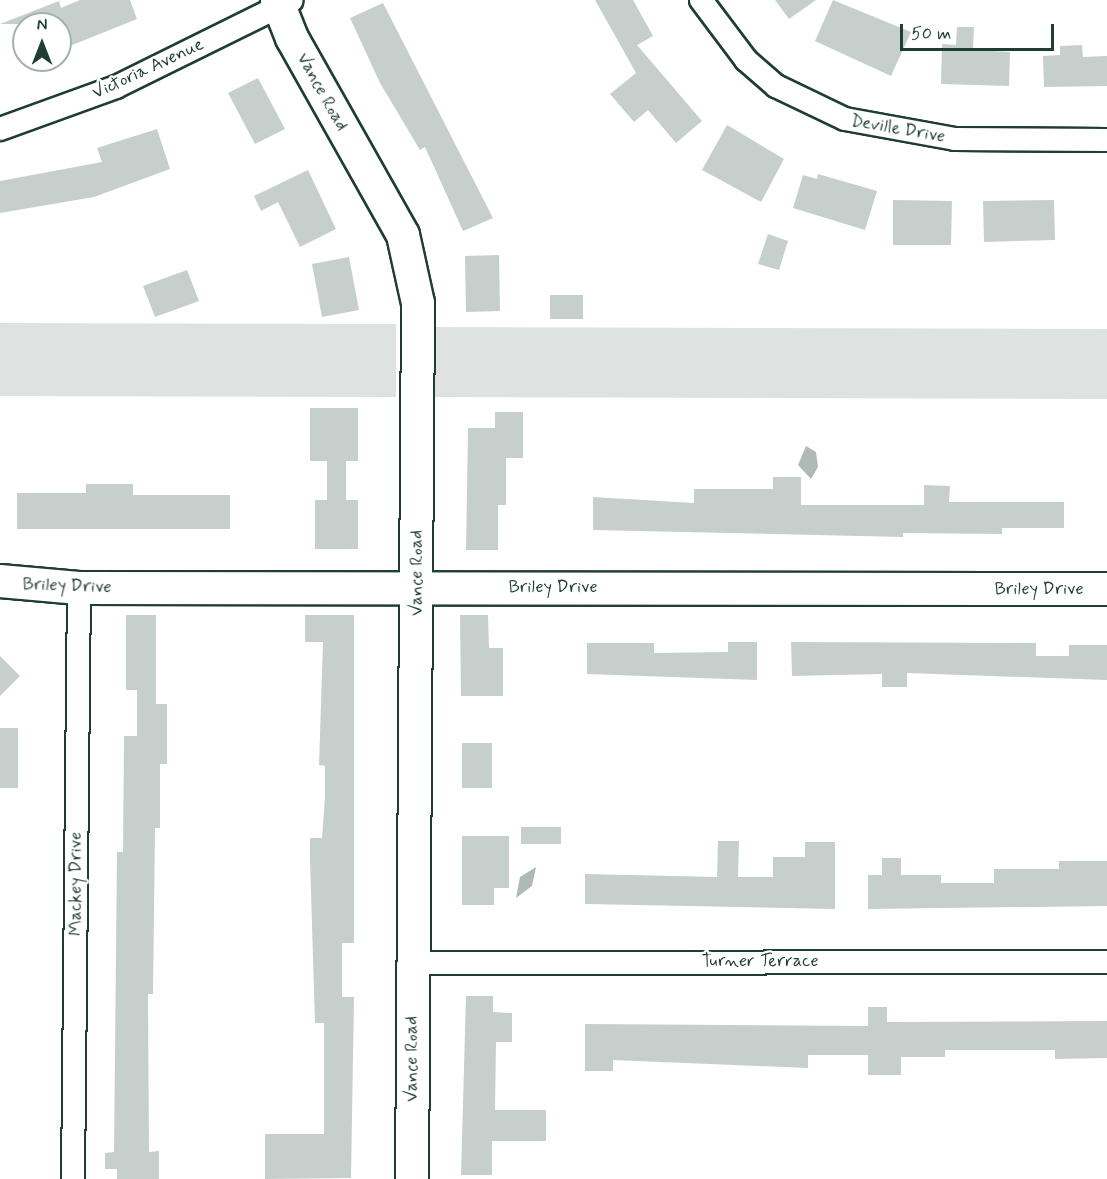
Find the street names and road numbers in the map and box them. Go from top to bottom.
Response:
street label: Victoria Avenue [89,34,207,104]
street label: Vance Road [292,49,352,135]
street label: Deville Drive [850,110,946,148]
street label: Vance Road [406,530,428,616]
street label: Briley Drive [23,574,111,598]
street label: Briley Drive [509,576,597,598]
street label: Briley Drive [995,578,1083,600]
street label: Mackey Drive [65,832,87,936]
street label: Turner Terrace [703,950,817,972]
street label: Vance Road [401,1016,423,1102]

